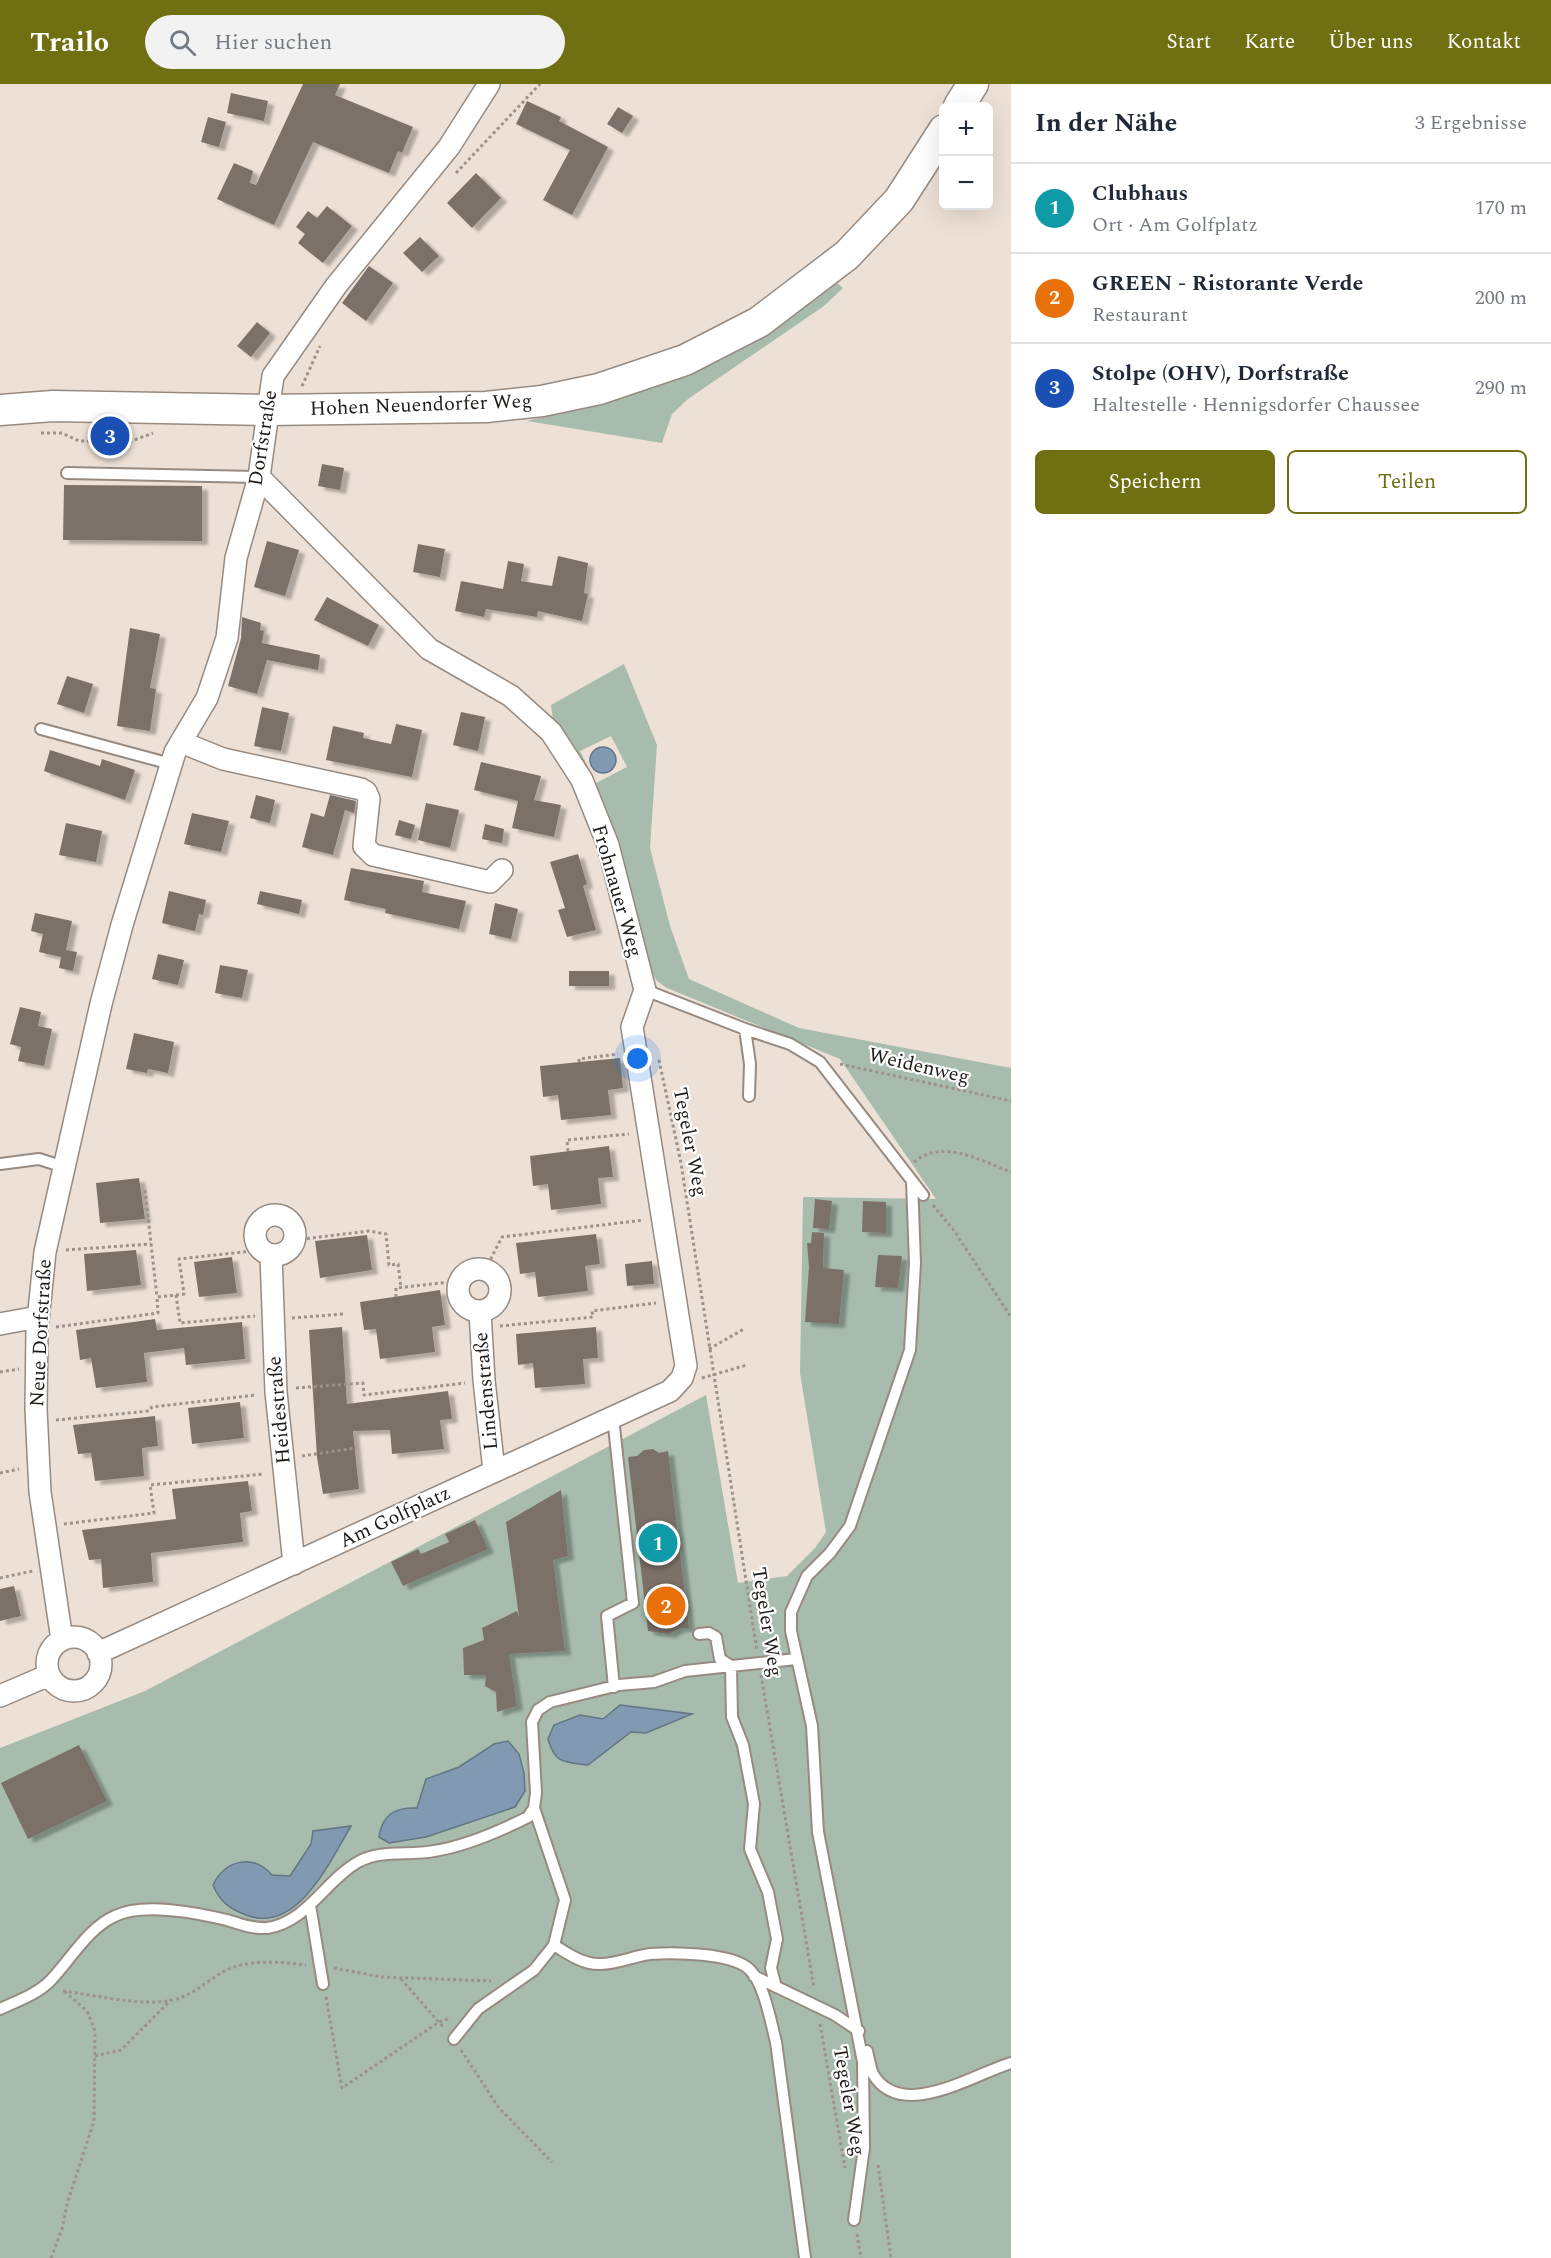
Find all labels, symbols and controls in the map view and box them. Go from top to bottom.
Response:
search box [145,15,565,69]
text: Trailo [30,21,109,64]
icon: search [166,26,199,59]
text: Hier suchen [214,26,332,59]
text: Start [1166,26,1211,58]
text: Karte [1244,26,1295,58]
text: Über uns [1328,26,1413,58]
text: Kontakt [1446,26,1521,58]
map controls [939,102,993,210]
button: + [939,102,993,156]
text: In der Nähe [1035,103,1177,143]
text: 3 Ergebnisse [1415,108,1527,138]
button: − [939,156,993,210]
text: Clubhaus [1092,177,1188,210]
text: 1 [1049,193,1060,223]
text: 170 m [1475,193,1527,223]
text: Ort · Am Golfplatz [1092,210,1258,240]
text: GREEN - Ristorante Verde [1092,267,1363,300]
text: 2 [1049,283,1060,313]
text: 200 m [1475,283,1527,313]
text: Restaurant [1092,300,1188,330]
text: Stolpe (OHV), Dorfstraße [1092,357,1349,390]
text: 3 [1049,373,1060,403]
text: 290 m [1475,373,1527,403]
street label: Hohen Neuendorfer Weg [309,386,533,424]
street label: Dorfstraße [241,388,285,488]
text: Haltestelle · Hennigsdorfer Chaussee [1092,390,1420,420]
pin: 3 [90,414,130,458]
button: Speichern [1035,450,1275,514]
button: Teilen [1287,450,1527,514]
street label: Frohnauer Weg [584,821,650,961]
street label: Weidenweg [865,1040,973,1092]
your location [623,1044,652,1073]
street label: Tegeler Weg [665,1085,715,1199]
street label: Neue Dorfstraße [22,1258,60,1408]
street label: Lindenstraße [466,1331,506,1451]
street label: Heidestraße [259,1355,299,1465]
street label: Am Golfplatz [334,1478,456,1556]
pin: 1 [638,1520,678,1566]
street label: Tegeler Weg [744,1565,790,1679]
pin: 2 [646,1584,686,1628]
street label: Tegeler Weg [825,2044,873,2158]

